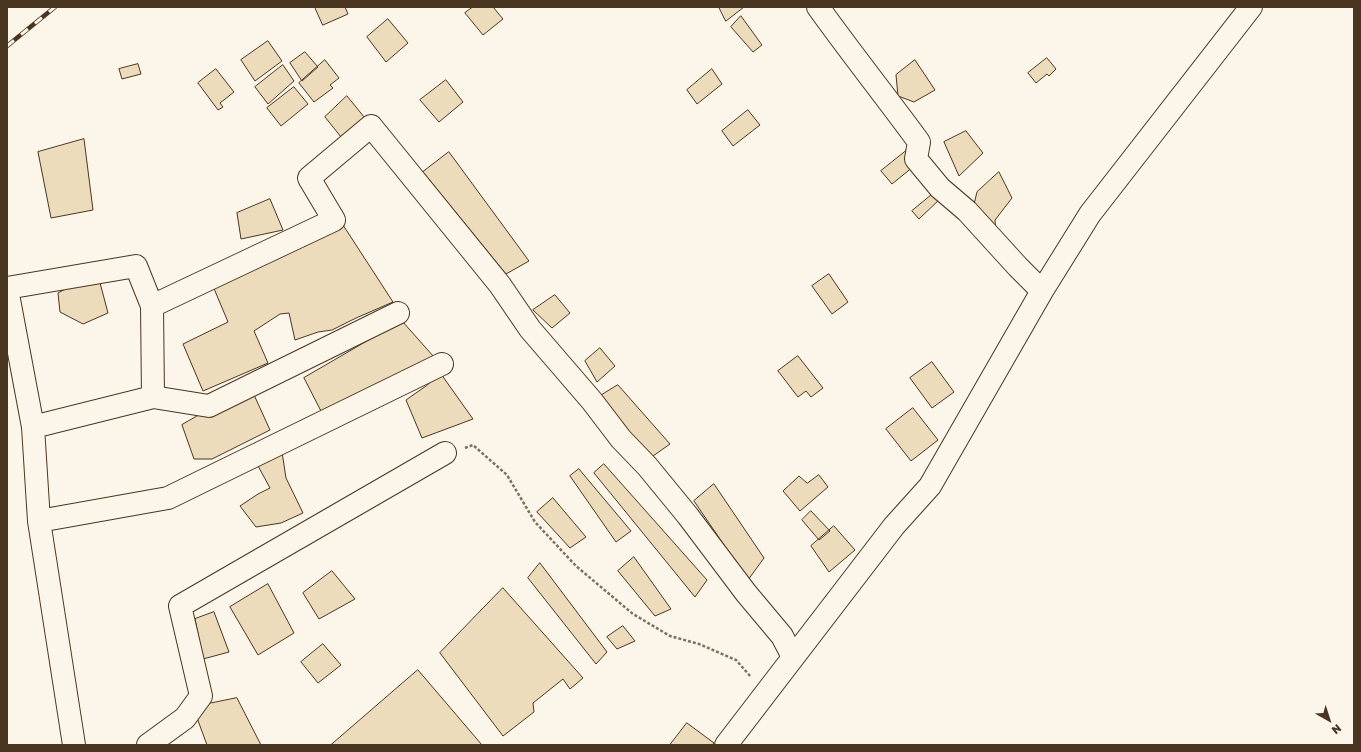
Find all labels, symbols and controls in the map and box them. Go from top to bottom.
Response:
north arrow [1309,700,1349,740]
text: N [1330,722,1344,737]

